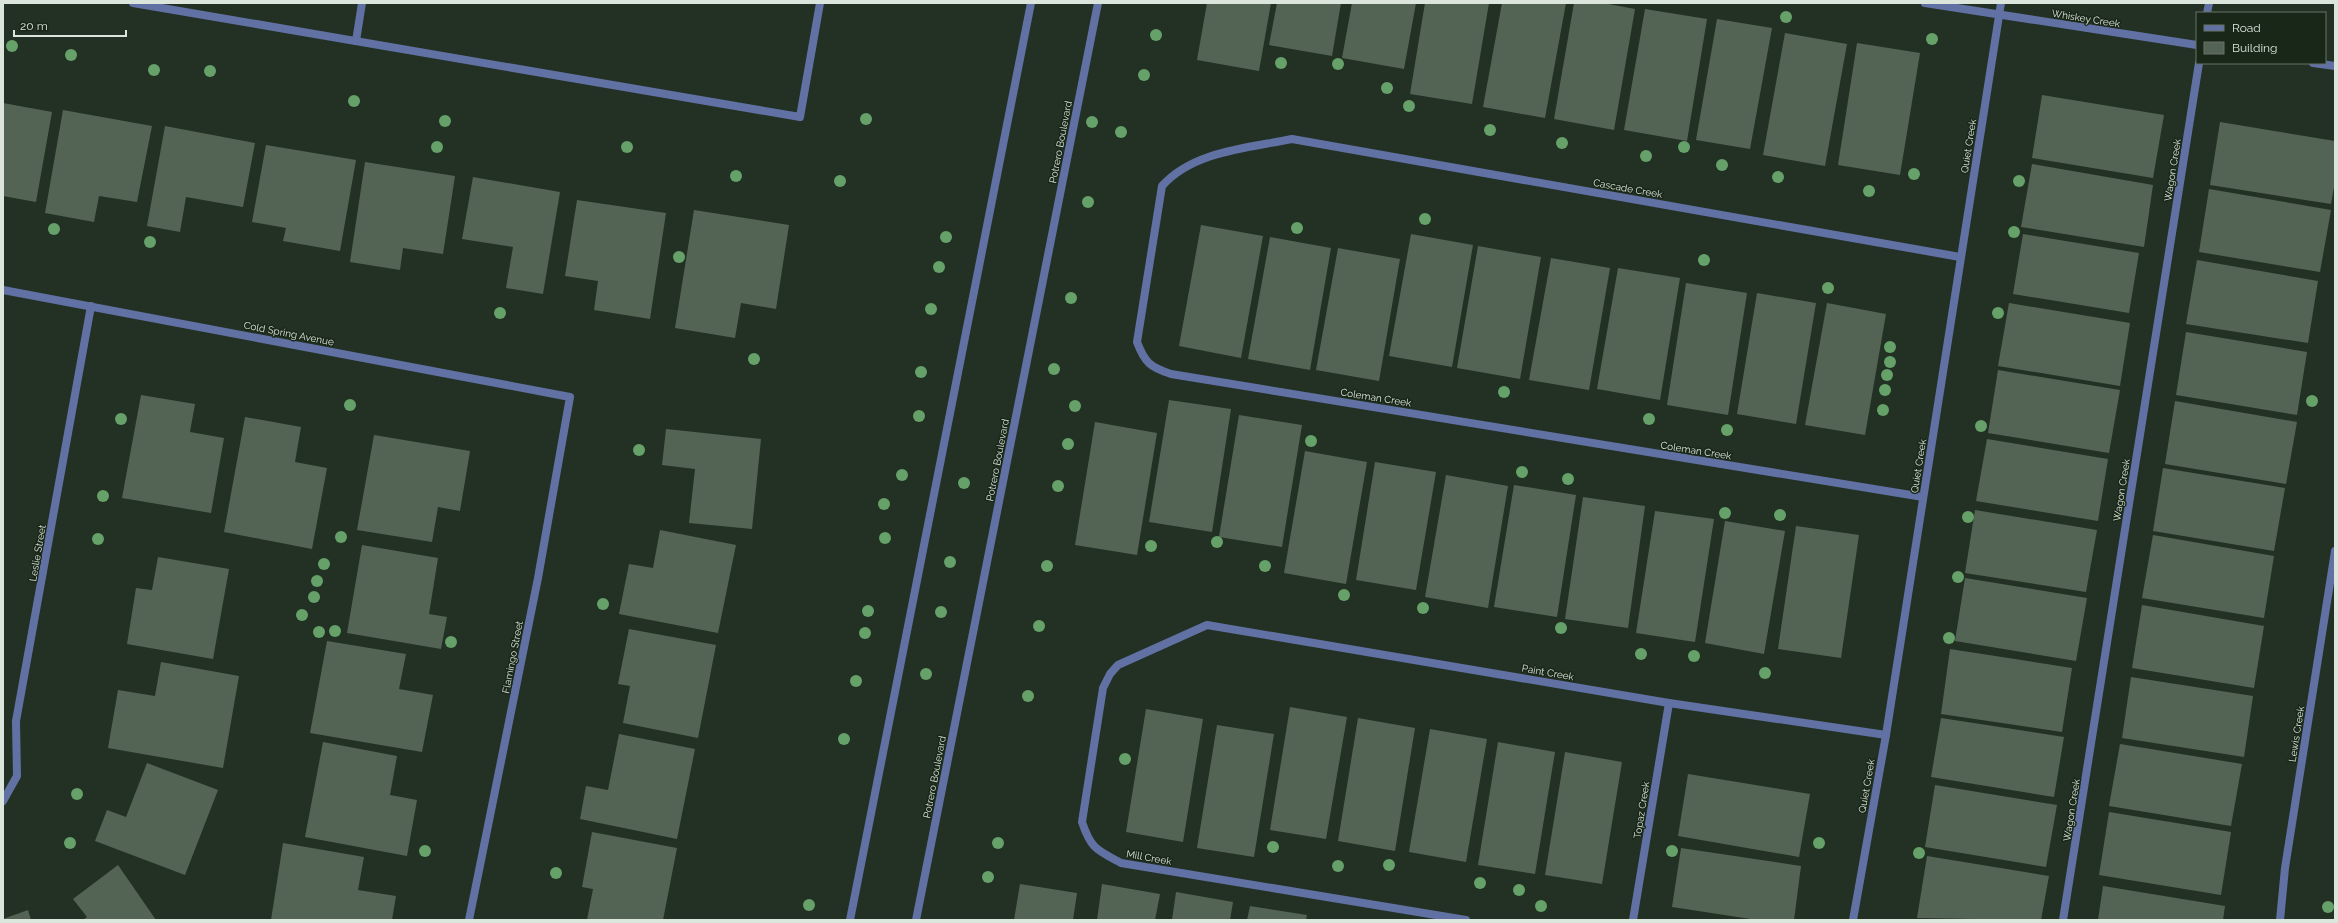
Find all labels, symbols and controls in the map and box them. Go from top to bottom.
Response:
street label: Whiskey Creek [2051,8,2122,29]
scale bar [14,12,126,38]
legend [2196,12,2326,64]
text: 20 m [20,19,48,33]
text: Road [2232,21,2261,35]
text: Building [2232,41,2278,55]
street label: Potrero Boulevard [1047,100,1074,184]
street label: Quiet Creek [1959,118,1978,174]
street label: Wagon Creek [2162,137,2183,202]
street label: Cascade Creek [1592,177,1664,200]
street label: Cold Spring Avenue [243,319,335,348]
street label: Coleman Creek [1340,386,1413,409]
street label: Potrero Boulevard [984,418,1011,502]
street label: Quiet Creek [1909,438,1928,494]
street label: Coleman Creek [1660,439,1733,462]
street label: Wagon Creek [2111,457,2132,522]
street label: Leslie Street [27,523,48,582]
street label: Flamingo Street [500,619,525,694]
street label: Paint Creek [1521,662,1576,683]
street label: Lewis Creek [2287,705,2306,763]
street label: Potrero Boulevard [921,735,948,819]
street label: Quiet Creek [1856,758,1877,814]
street label: Wagon Creek [2061,777,2082,842]
street label: Topaz Creek [1632,780,1652,839]
street label: Mill Creek [1125,848,1173,867]

